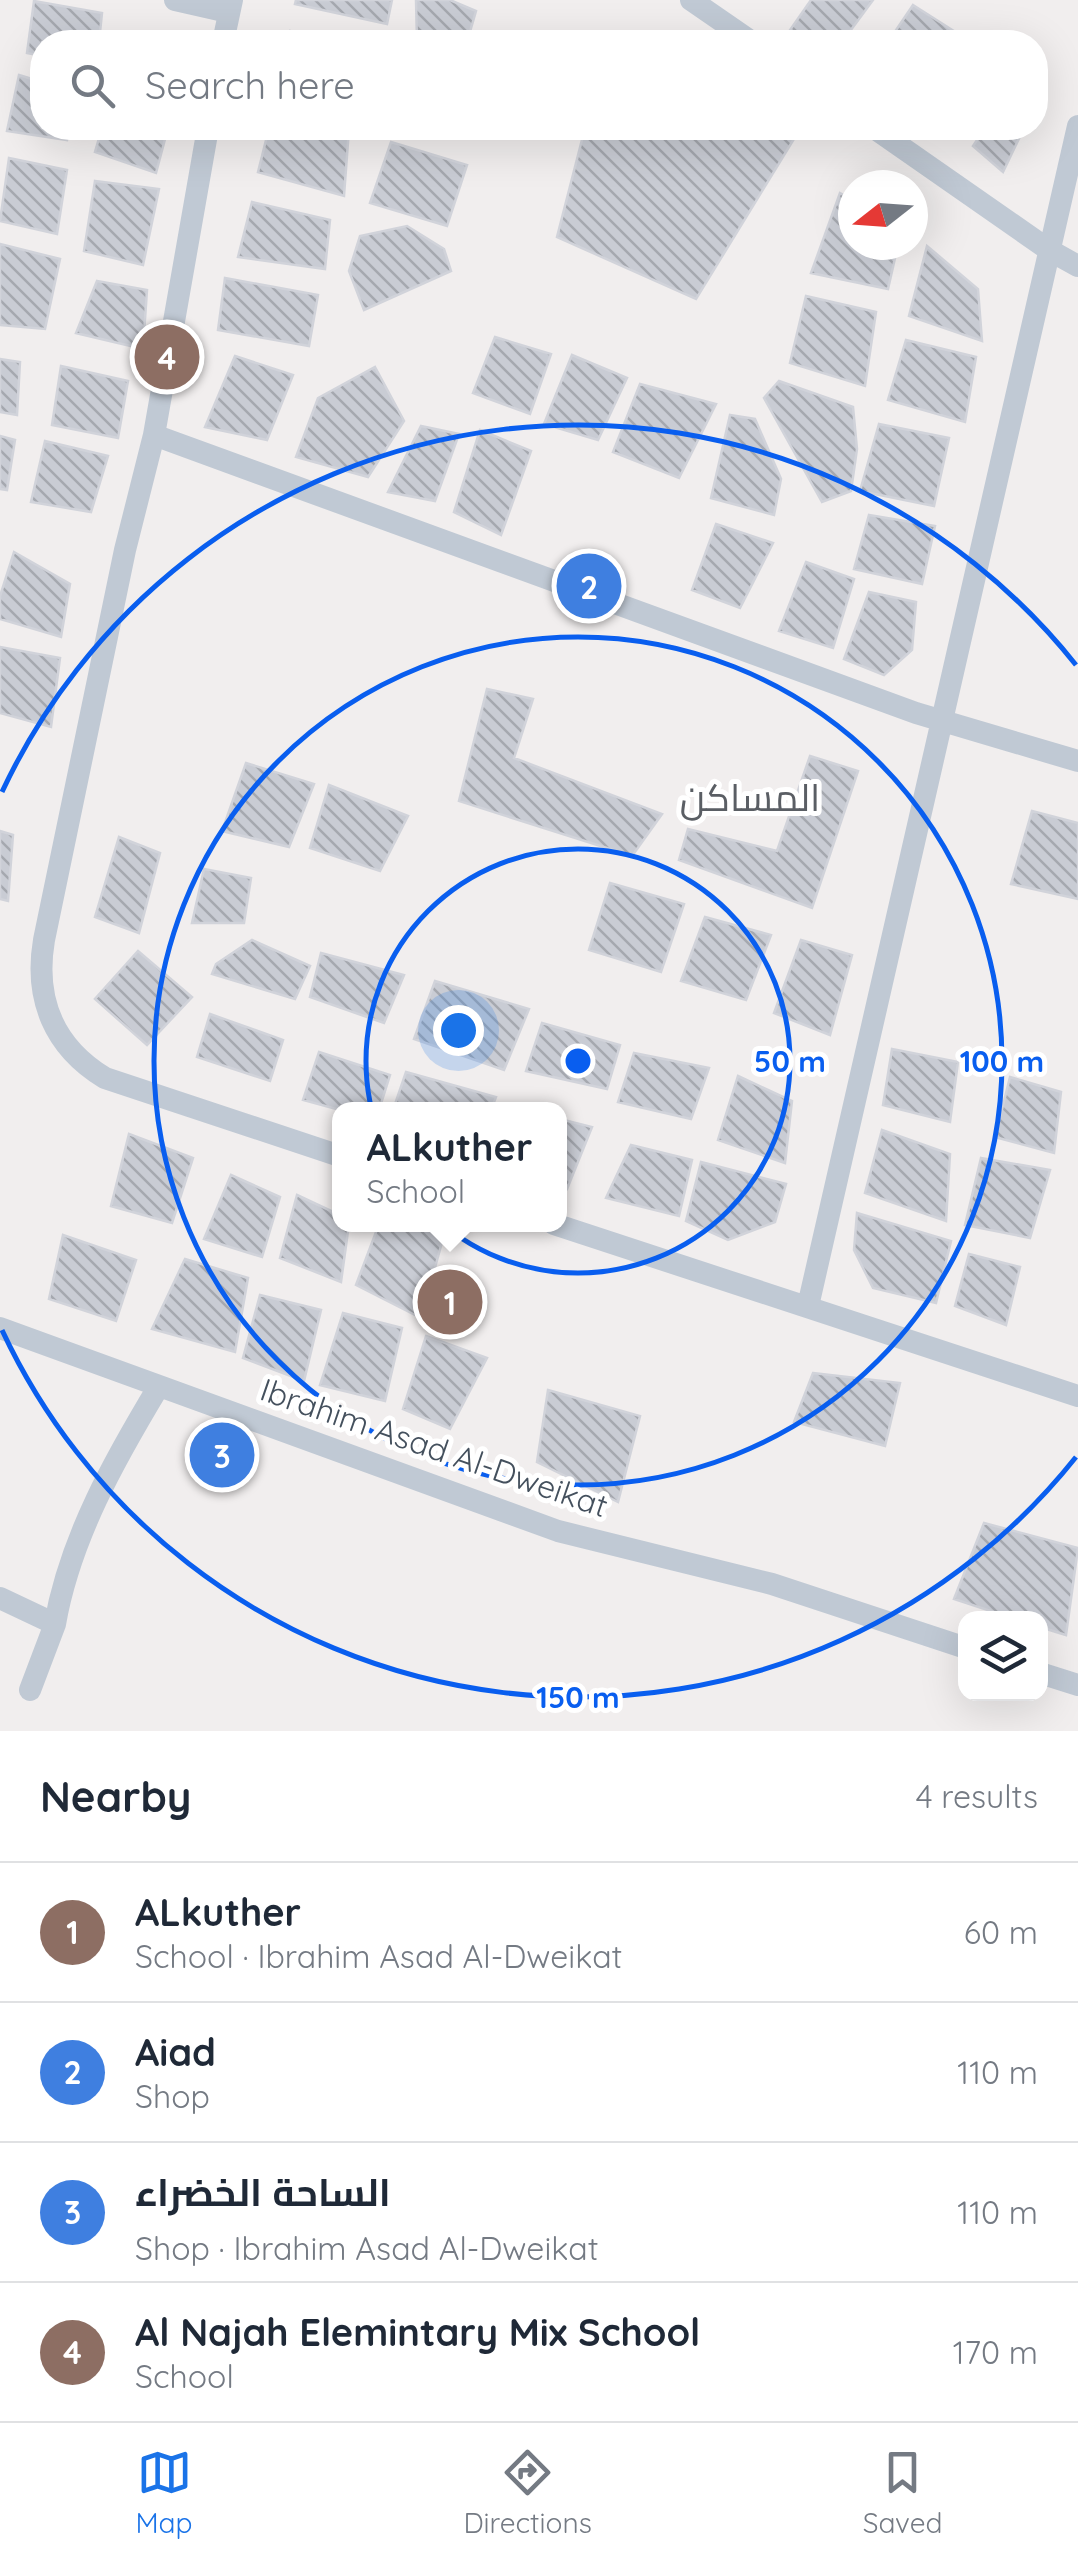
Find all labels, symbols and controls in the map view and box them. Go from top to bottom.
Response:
search box [30,30,1048,140]
icon: search [65,58,120,113]
text: Search here [145,61,355,109]
north arrow [838,170,928,260]
pin: 4 [134,320,200,394]
pin: 2 [556,548,622,624]
district label: المساكن [680,773,820,821]
your location [433,1005,484,1056]
text: 50 m [754,1042,826,1080]
text: 100 m [960,1042,1044,1080]
centre of rings [560,1043,596,1079]
popup [332,1102,567,1232]
text: ALkuther [366,1123,533,1171]
text: School [366,1171,465,1211]
pin: 1 [418,1264,482,1340]
street label: Ibrahim Asad Al-Dweikat [255,1369,613,1525]
pin: 3 [190,1418,254,1492]
map controls [958,1611,1048,1701]
button: layers [958,1611,1048,1701]
text: 150 m [536,1678,620,1716]
text: Nearby [40,1770,191,1823]
text: 4 results [916,1776,1038,1816]
text: ALkuther [135,1888,301,1936]
text: 1 [66,1912,79,1952]
text: 60 m [964,1912,1038,1952]
text: School · Ibrahim Asad Al-Dweikat [135,1936,622,1976]
text: Aiad [135,2028,216,2076]
text: 2 [63,2052,82,2092]
text: 110 m [957,2052,1038,2092]
text: Shop [135,2076,210,2116]
text: الساحة الخضراء [135,2168,391,2216]
text: 3 [64,2192,81,2232]
text: 110 m [957,2192,1038,2232]
text: Shop · Ibrahim Asad Al-Dweikat [135,2228,599,2268]
text: Al Najah Elemintary Mix School [135,2308,700,2356]
text: 4 [63,2332,82,2372]
text: 170 m [953,2332,1038,2372]
text: School [135,2356,234,2396]
tab: Map [135,2445,193,2540]
tab: Directions [463,2445,592,2540]
tab: Saved [863,2445,943,2540]

